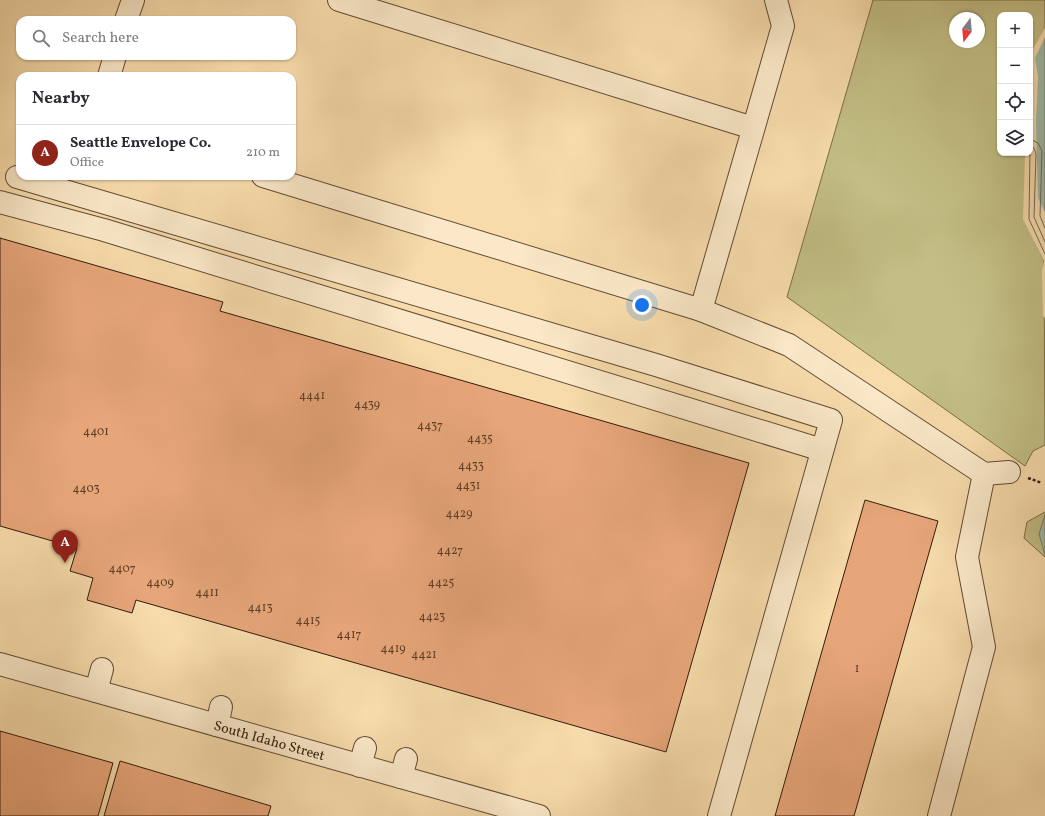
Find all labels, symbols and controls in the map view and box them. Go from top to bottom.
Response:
north arrow [949,12,985,48]
map controls [997,12,1033,156]
button: + [997,12,1033,48]
search box [16,16,296,60]
icon: search [30,27,52,49]
text: Search here [62,28,139,49]
button: − [997,48,1033,84]
button: locate [997,84,1033,120]
text: Nearby [32,87,90,110]
button: layers [997,120,1033,156]
text: Seattle Envelope Co. [70,133,211,154]
text: A [40,144,50,162]
text: 210 m [246,144,280,162]
text: Office [70,154,104,172]
your location [632,295,652,315]
house number: 4441 [299,388,325,404]
house number: 4439 [354,397,380,413]
house number: 4437 [417,418,443,434]
house number: 4401 [83,424,109,440]
house number: 4435 [467,431,493,447]
house number: 4433 [458,458,484,474]
house number: 4431 [456,478,480,494]
house number: 4403 [72,481,100,497]
house number: 4429 [446,506,472,522]
pin: A [52,530,78,563]
house number: 4427 [437,543,463,559]
house number: 4407 [108,561,136,577]
house number: 4409 [146,575,174,591]
house number: 4425 [428,575,454,591]
house number: 4411 [195,585,219,601]
house number: 4413 [247,600,273,616]
house number: 4423 [419,609,445,625]
house number: 4415 [296,613,321,629]
house number: 4417 [337,627,362,643]
house number: 4419 [380,641,406,657]
house number: 4421 [411,647,437,663]
house number: 1 [855,661,859,677]
street label: South Idaho Street [211,717,327,766]

